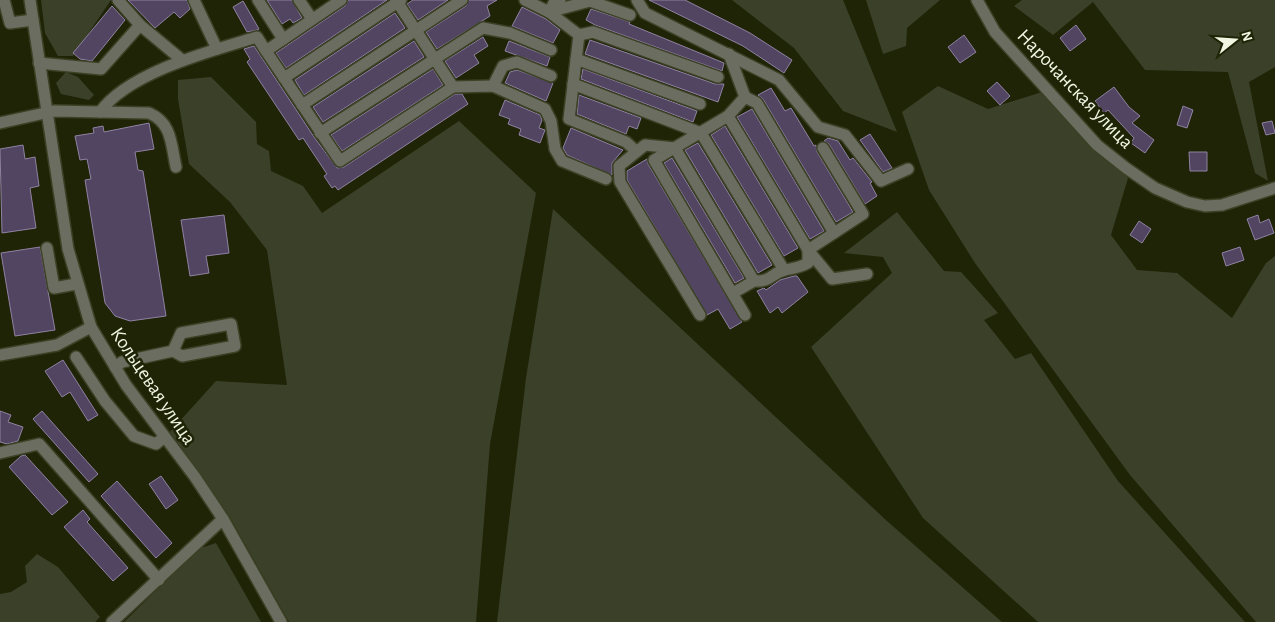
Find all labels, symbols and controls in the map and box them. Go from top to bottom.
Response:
north arrow [1210,15,1260,65]
street label: Нарочанская улица [1013,25,1137,153]
text: N [1238,30,1255,43]
street label: Кольцевая улица [107,324,199,448]

